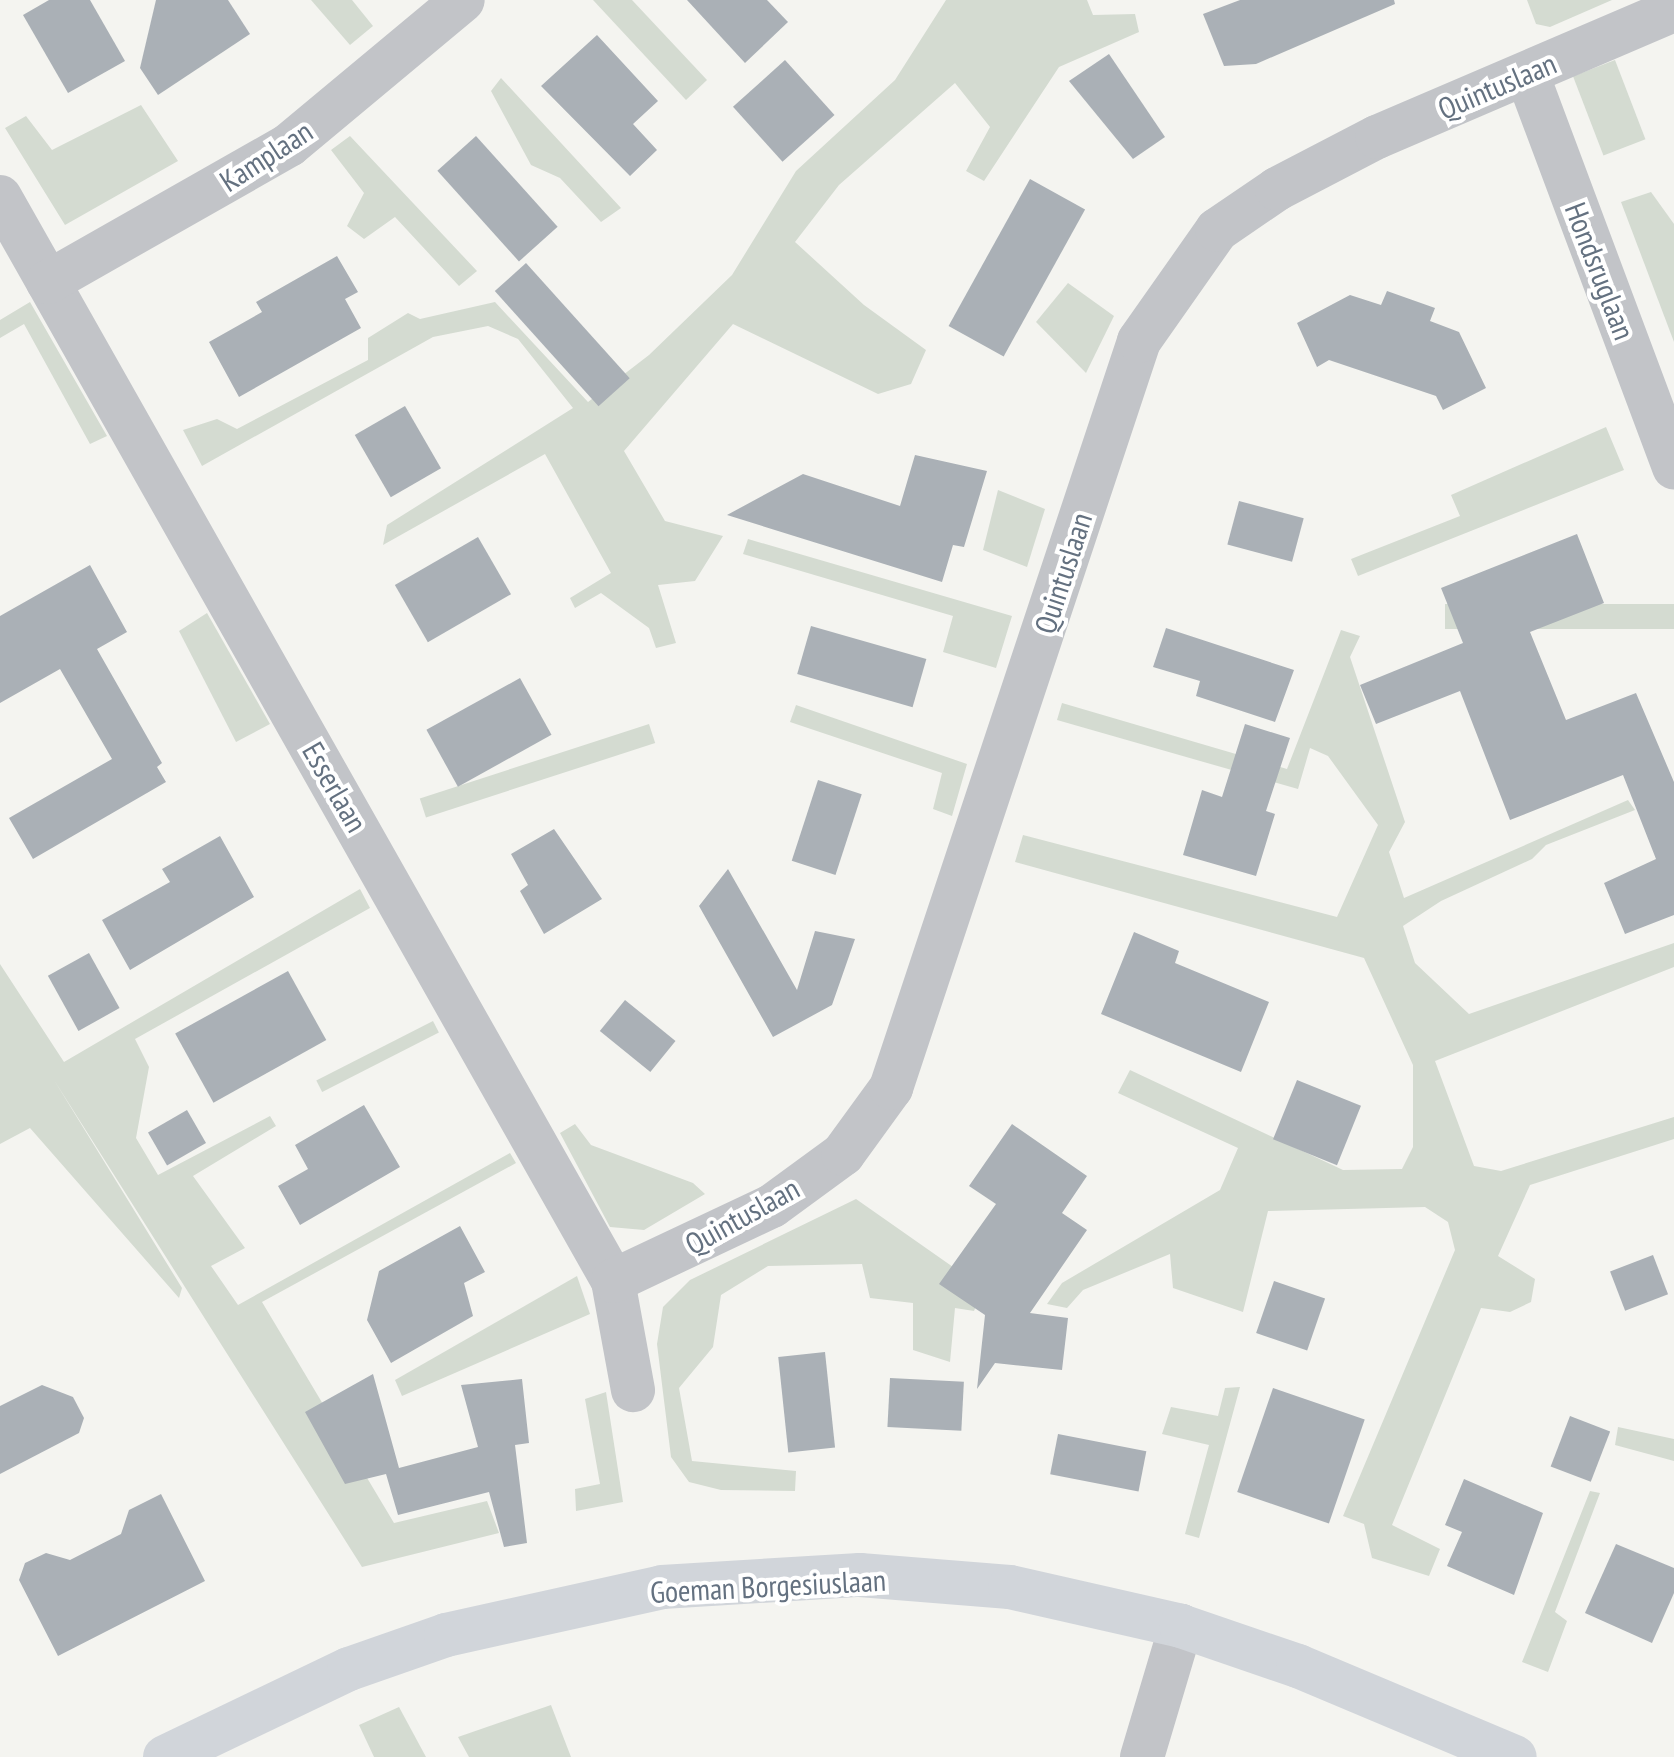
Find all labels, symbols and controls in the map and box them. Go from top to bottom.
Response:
street label: Quintuslaan [1433,45,1561,127]
street label: Kamplaan [213,113,319,199]
street label: Hondsruglaan [1557,197,1643,345]
street label: Quintuslaan [1027,508,1099,638]
street label: Esserlaan [295,736,375,838]
street label: Quintuslaan [679,1170,805,1262]
street label: Goeman Borgesiuslaan [649,1562,887,1610]

